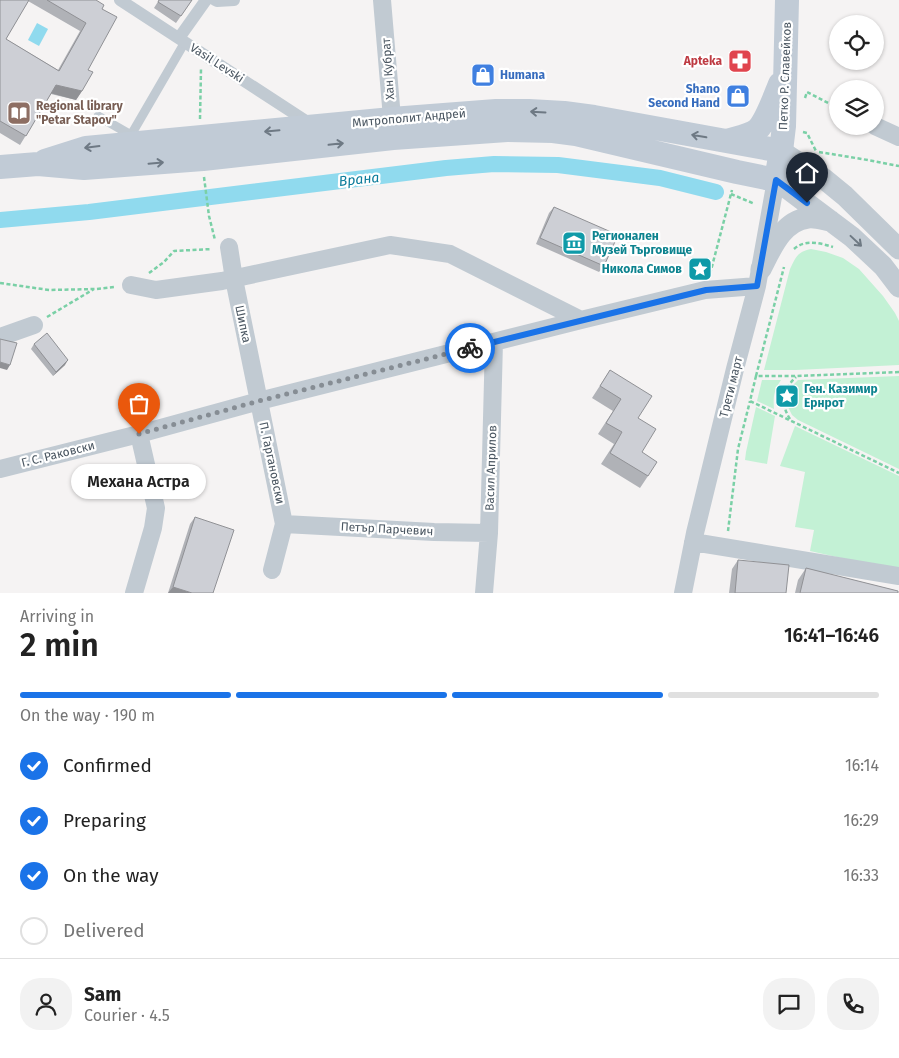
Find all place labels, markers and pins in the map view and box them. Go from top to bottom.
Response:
pharmacy icon: Apteka [727,48,753,74]
place label: Apteka [683,54,722,68]
shop icon: Humana [470,62,496,88]
place label: Humana [500,68,545,82]
place label: Shano Second Hand [648,82,720,110]
shop icon: Shano Second Hand [725,83,751,109]
place label: Regional library "Petar Stapov" [36,99,124,127]
library icon: Regional library "Petar Stapov" [6,100,32,126]
pin [786,152,828,203]
place label: Регионален Музей Търговище [592,229,693,257]
museum icon: Регионален Музей Търговище [561,230,587,256]
place icon: Никола Симов [687,256,713,282]
place label: Никола Симов [602,262,682,276]
place label: Ген. Казимир Ернрот [804,382,878,410]
pin [118,383,160,434]
place icon: Ген. Казимир Ернрот [774,383,800,409]
callout: Механа Астра [72,464,206,499]

